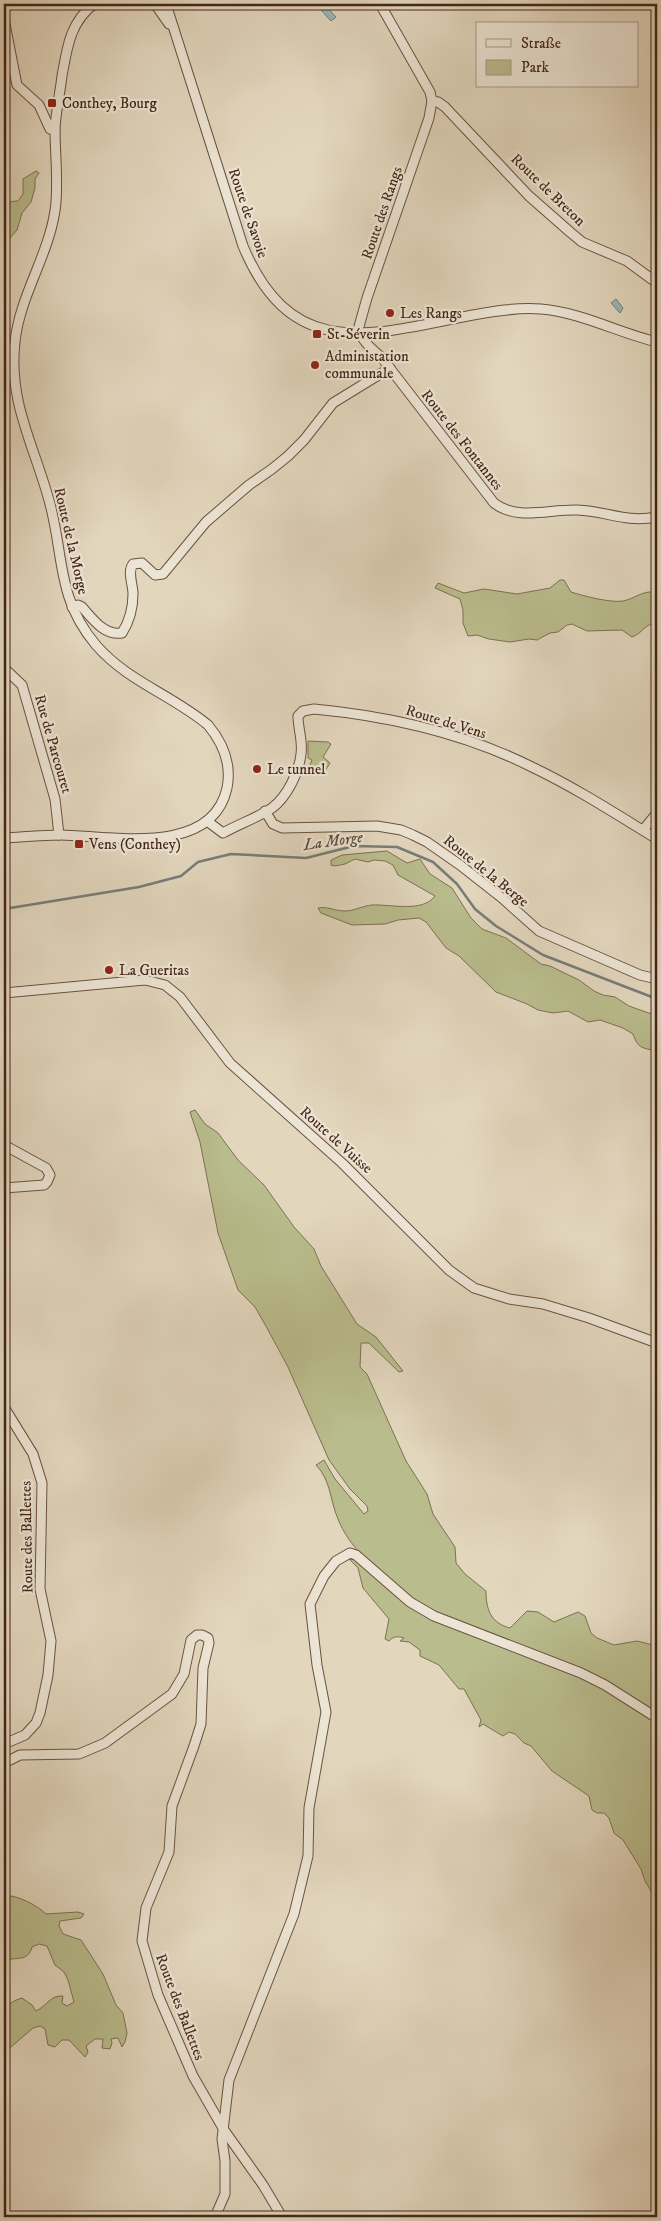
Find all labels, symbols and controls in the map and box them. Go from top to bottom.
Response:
legend [476,22,638,88]
text: Straße [521,34,561,53]
text: Park [521,58,550,77]
place label: Conthey, Bourg [62,94,157,113]
marker: Conthey, Bourg [46,97,58,109]
street label: Route de Breton [507,150,590,231]
street label: Route des Rangs [357,164,407,262]
street label: Route de Savoie [224,166,272,260]
place label: Les Rangs [400,304,462,323]
marker: Les Rangs [384,307,396,319]
place label: St-Séverin [327,325,390,344]
marker: St-Séverin [311,328,323,340]
place label: Administation communale [325,347,409,383]
marker: Administation communale [309,359,321,371]
street label: Route des Fontannes [417,386,507,494]
street label: Route de la Morge [49,486,93,596]
street label: Rue de Parcouret [30,692,76,796]
street label: Route de Vens [403,701,489,743]
place label: Le tunnel [267,760,326,779]
marker: Le tunnel [251,763,263,775]
water label: La Morge [301,827,364,855]
street label: Route de la Berge [439,831,533,911]
place label: Vens (Conthey) [88,835,181,854]
marker: Vens (Conthey) [73,838,85,850]
place label: La Gueritas [119,961,189,980]
marker: La Gueritas [103,964,115,976]
street label: Route de Vuisse [296,1102,376,1178]
street label: Route des Ballettes [17,1481,37,1593]
street label: Route des Ballettes [151,1951,209,2063]

